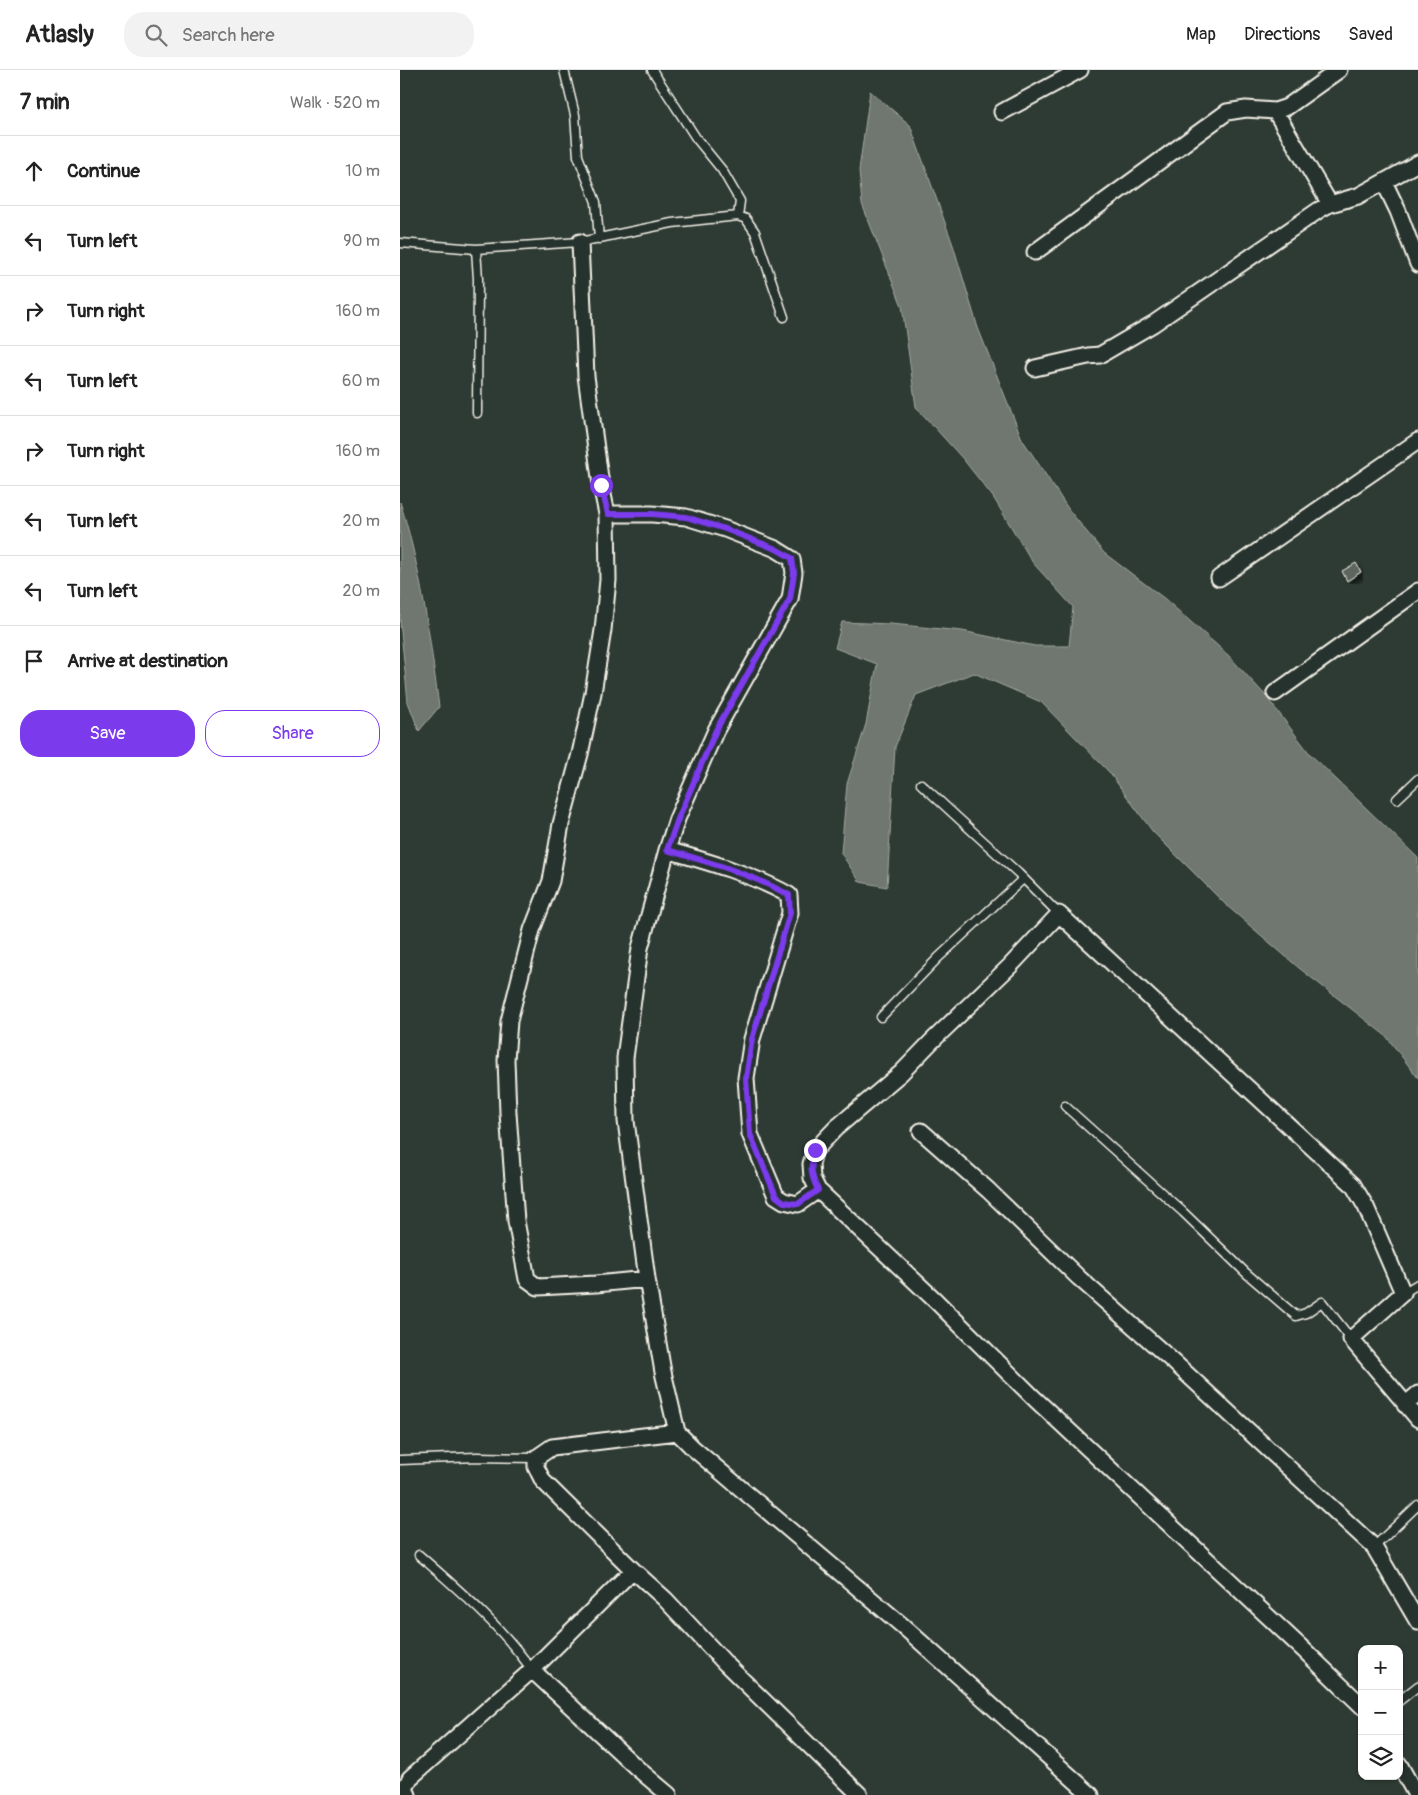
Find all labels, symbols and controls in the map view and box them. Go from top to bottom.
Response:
search box [124,12,474,57]
text: Atlasly [25,20,94,49]
icon: search [142,21,170,49]
text: Search here [182,23,275,47]
text: Map [1186,23,1216,46]
text: Directions [1244,23,1320,46]
text: Saved [1348,23,1393,46]
text: 7 min [20,89,70,116]
text: Walk · 520 m [290,93,380,113]
icon: ahead [20,157,48,185]
text: Continue [67,159,140,183]
text: 10 m [345,161,380,181]
icon: left [20,227,48,255]
text: Turn left [67,229,137,253]
text: 90 m [343,231,380,251]
icon: right [20,297,48,325]
text: Turn right [67,299,145,323]
text: 160 m [336,301,380,321]
icon: left [20,367,48,395]
text: Turn left [67,369,137,393]
text: 60 m [342,371,380,391]
icon: right [20,437,48,465]
text: Turn right [67,439,145,463]
text: 160 m [336,441,380,461]
route start [590,474,613,497]
icon: left [20,507,48,535]
text: Turn left [67,509,137,533]
text: 20 m [342,511,380,531]
icon: left [20,577,48,605]
text: Turn left [67,579,137,603]
text: 20 m [342,581,380,601]
icon: arrive [20,647,48,675]
text: Arrive at destination [67,649,228,673]
button: Save [20,710,195,757]
button: Share [205,710,380,757]
route end [804,1139,827,1162]
map controls [1358,1645,1403,1780]
button: + [1358,1645,1403,1690]
button: − [1358,1690,1403,1735]
button: layers [1358,1735,1403,1780]

